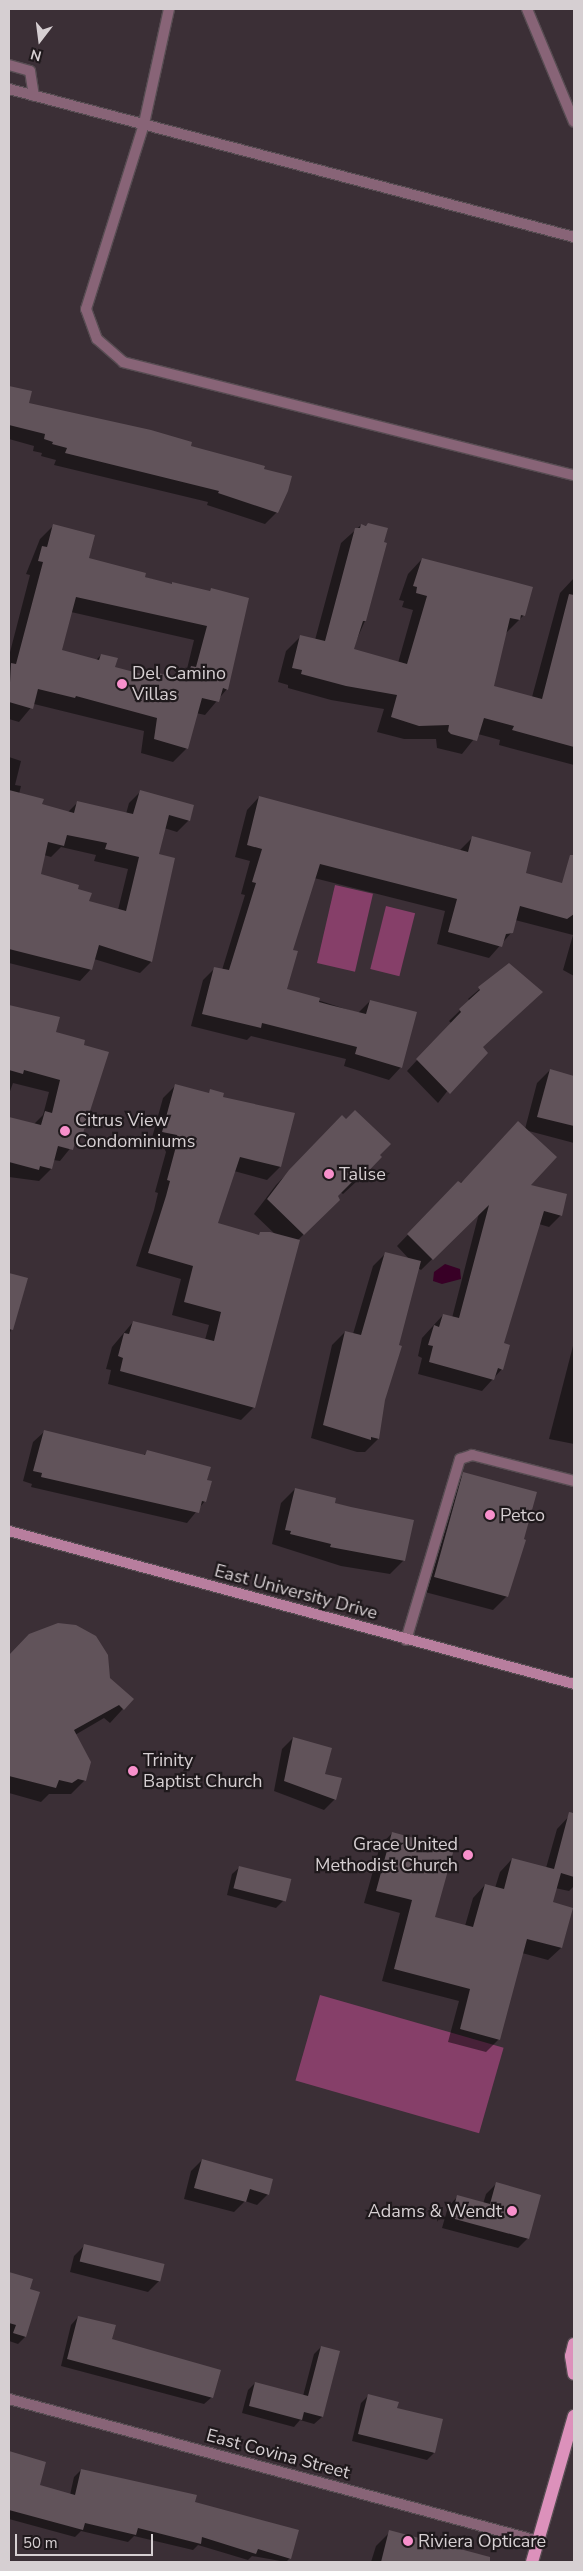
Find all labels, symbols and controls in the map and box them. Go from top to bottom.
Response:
north arrow [15,15,65,65]
text: N [28,44,44,66]
place label: Del Camino Villas [132,663,226,706]
marker: Del Camino Villas [116,678,128,690]
place label: Citrus View Condominiums [75,1110,195,1152]
marker: Citrus View Condominiums [59,1125,71,1137]
place label: Talise [339,1163,386,1185]
marker: Talise [323,1168,335,1180]
place label: Petco [500,1504,545,1526]
marker: Petco [484,1509,496,1521]
street label: East University Drive [212,1560,380,1624]
place label: Trinity Baptist Church [143,1750,262,1792]
marker: Trinity Baptist Church [127,1765,139,1777]
place label: Grace United Methodist Church [315,1834,458,1876]
marker: Grace United Methodist Church [462,1849,474,1861]
place label: Adams & Wendt [368,2200,502,2222]
marker: Adams & Wendt [506,2205,518,2217]
street label: East Covina Street [204,2424,352,2484]
scale bar [18,2524,155,2556]
place label: Riviera Opticare [418,2530,546,2552]
text: 50 m [23,2533,58,2553]
marker: Riviera Opticare [402,2535,414,2547]

